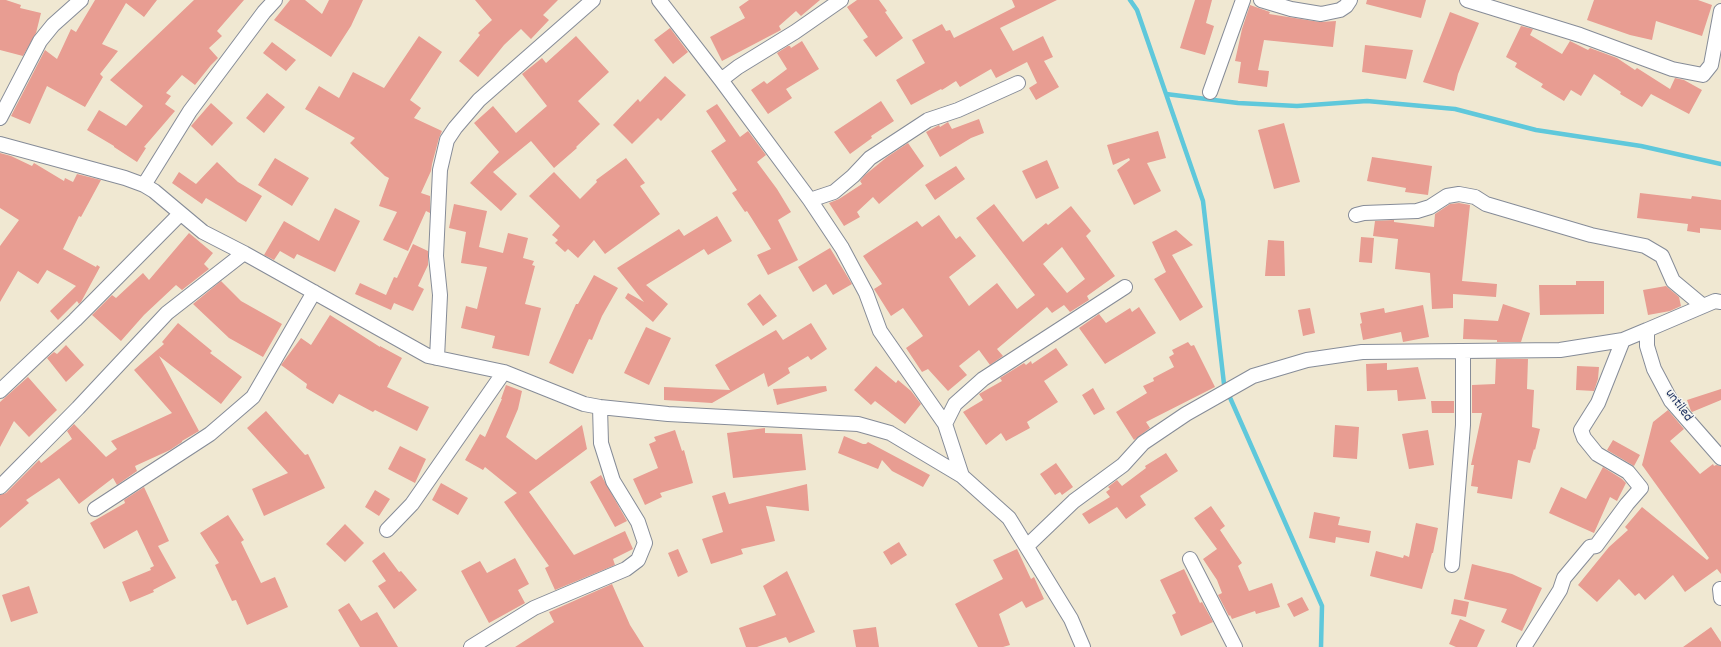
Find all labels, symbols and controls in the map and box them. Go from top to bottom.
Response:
street label: untiled [1661,386,1695,426]

